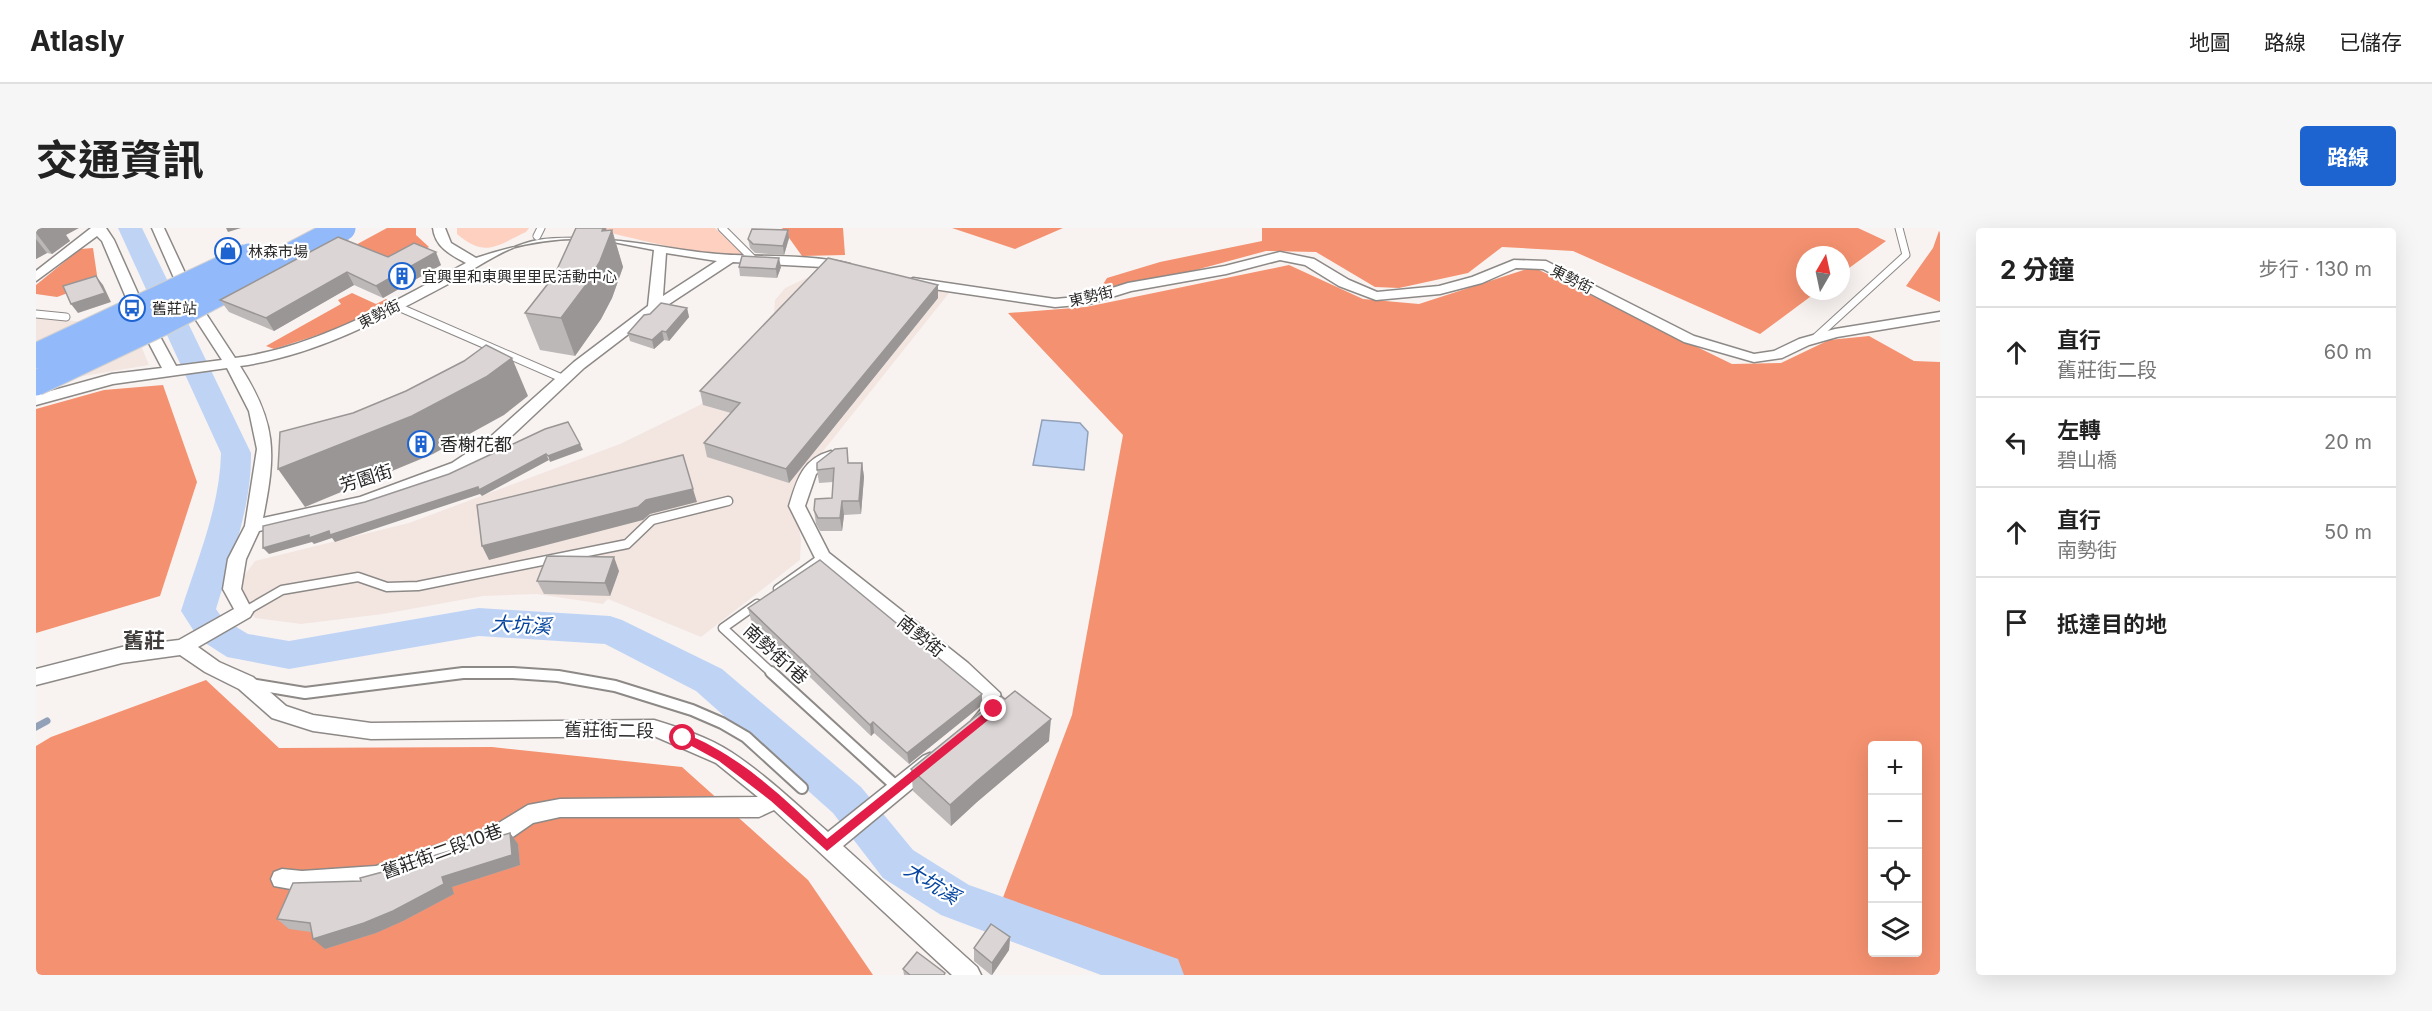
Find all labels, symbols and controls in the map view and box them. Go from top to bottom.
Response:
text: Atlasly [30,24,125,58]
text: 地圖 [2189,30,2231,55]
text: 路線 [2264,30,2306,55]
text: 已儲存 [2339,30,2402,55]
button: 路線 [2300,126,2396,186]
text: 交通資訊 [36,134,204,185]
shop icon: 林森市場 [213,236,243,266]
place label: 林森市場 [248,242,308,261]
north arrow [1796,246,1850,300]
text: 2 分鐘 [2000,254,2075,285]
text: 步行 · 130 m [2259,257,2372,281]
street label: 東勢街 [1548,260,1596,298]
building icon: 宜興里和東興里里民活動中心 [387,261,417,291]
place label: 宜興里和東興里里民活動中心 [422,267,617,286]
street label: 東勢街 [1067,282,1115,310]
bus stop icon: 舊莊站 [117,293,147,323]
street label: 東勢街 [355,295,403,333]
place label: 舊莊站 [152,299,197,318]
text: 直行 [2057,327,2101,353]
icon: ahead [2000,336,2033,369]
text: 60 m [2324,340,2372,364]
text: 舊莊街二段 [2057,358,2157,382]
text: 左轉 [2057,417,2101,443]
icon: left [2000,426,2033,459]
building icon: 香榭花都 [406,429,436,459]
text: 20 m [2324,430,2372,454]
place label: 香榭花都 [440,434,512,455]
text: 碧山橋 [2057,448,2117,472]
street label: 芳園街 [337,460,395,496]
text: 直行 [2057,507,2101,533]
icon: ahead [2000,516,2033,549]
text: 50 m [2324,520,2372,544]
text: 南勢街 [2057,538,2117,562]
icon: arrive [2000,606,2033,639]
water label: 大坑溪 [490,611,555,639]
street label: 南勢街 [893,611,949,661]
text: 抵達目的地 [2057,611,2167,637]
street label: 南勢街1巷 [739,620,813,688]
district label: 舊莊 [123,628,165,653]
route end [980,695,1006,721]
street label: 舊莊街二段 [564,719,654,741]
route start [669,724,695,750]
map controls [1868,741,1922,957]
button: + [1868,741,1922,795]
button: − [1868,795,1922,849]
street label: 舊莊街二段10巷 [379,819,505,883]
button: locate [1868,849,1922,903]
water label: 大坑溪 [900,857,966,911]
button: layers [1868,903,1922,957]

